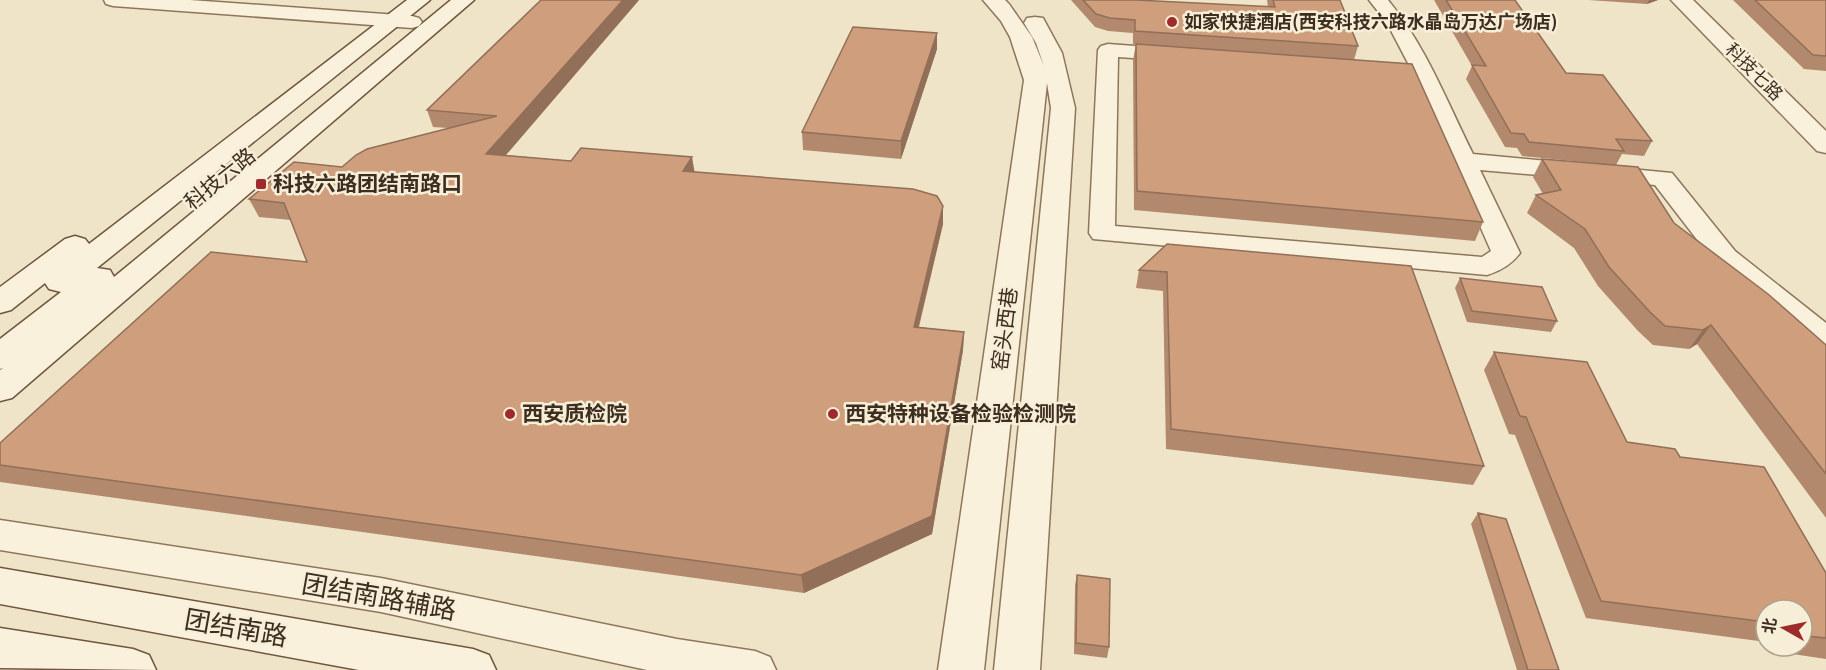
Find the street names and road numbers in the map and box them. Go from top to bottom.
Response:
street label: 科技七路 [1721,36,1790,105]
street label: 科技六路 [177,139,261,216]
street label: 窑头西巷 [983,285,1023,372]
street label: 团结南路辅路 [299,563,459,626]
street label: 团结南路 [182,598,291,653]

